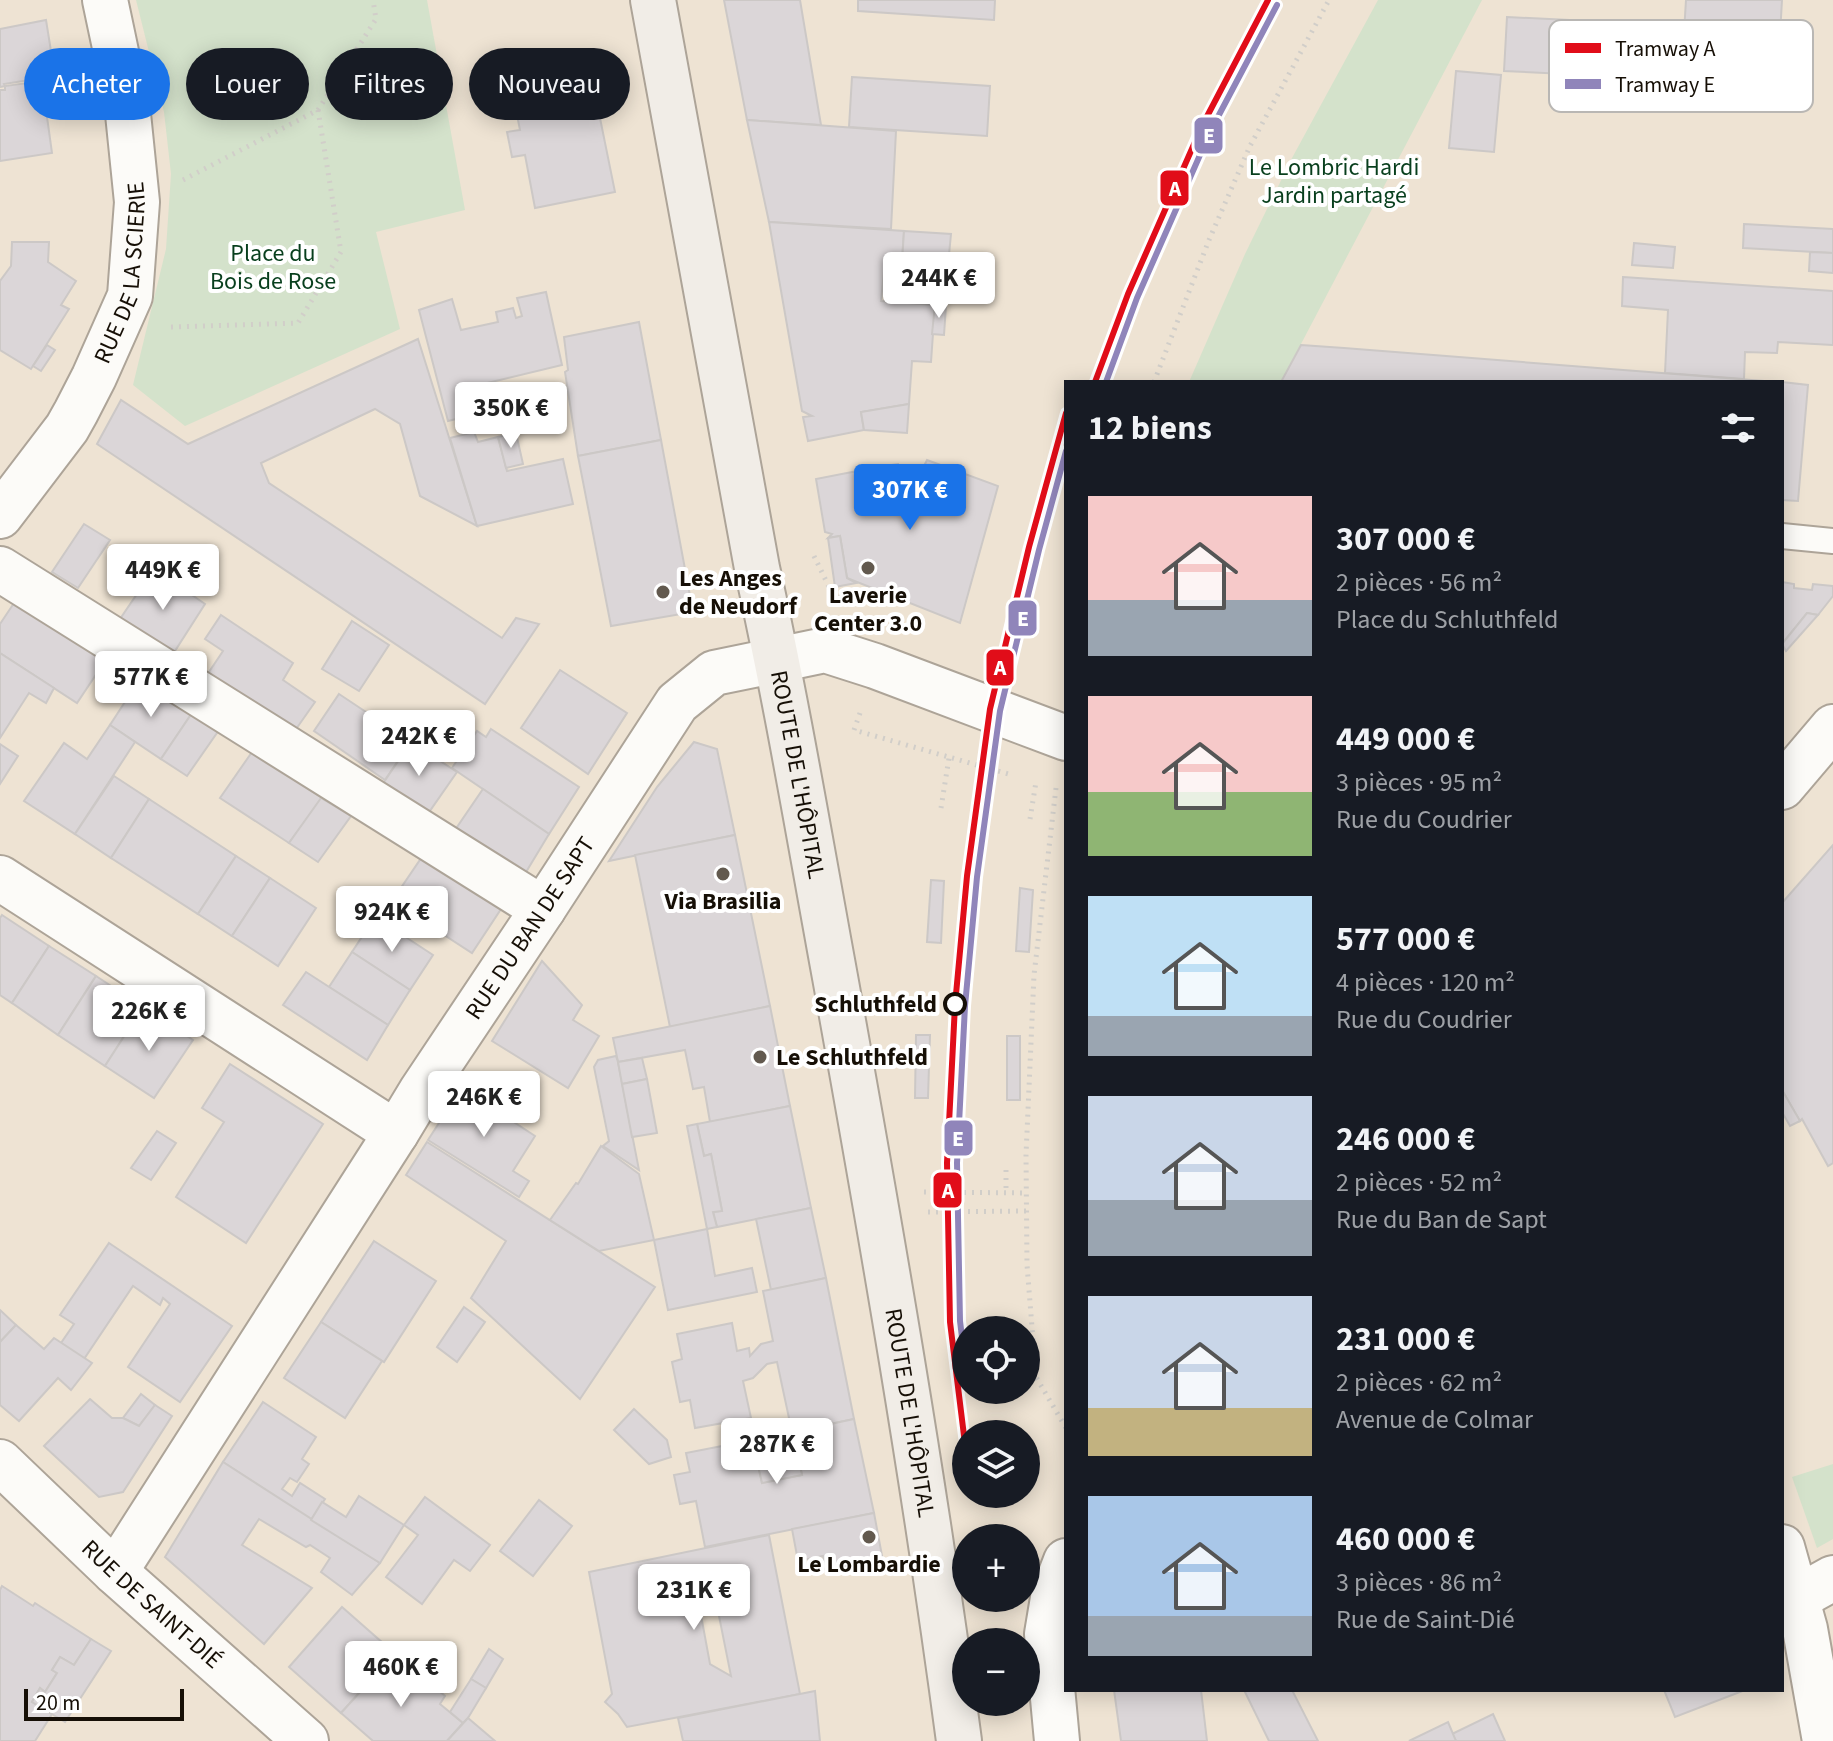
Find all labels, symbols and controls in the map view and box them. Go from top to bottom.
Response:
legend [1549,20,1813,112]
text: Tramway A [1615,33,1716,65]
chip: Acheter [24,48,170,120]
chip: Louer [186,48,309,120]
chip: Filtres [325,48,453,120]
chip: Nouveau [469,48,630,120]
text: Tramway E [1615,69,1715,101]
line badge: E [1193,116,1224,155]
text: E [1203,120,1215,152]
park label: Le Lombric Hardi Jardin partagé [1249,150,1419,213]
line badge: A [1159,169,1190,207]
text: A [1168,173,1182,205]
street label: RUE DE LA SCIERIE [85,180,155,369]
park label: Place du Bois de Rose [210,236,336,299]
pin: 244K € [874,252,1004,320]
text: 244K € [901,259,977,296]
pin: 350K € [446,382,576,450]
text: 350K € [473,389,549,426]
text: 12 biens [1088,404,1212,453]
icon: filters [1716,406,1760,450]
pin: 307K € [845,464,975,532]
text: 307K € [872,471,948,508]
text: 307 000 € [1336,515,1475,564]
icon: home [1152,528,1248,624]
pin: 449K € [98,544,228,612]
text: 449K € [125,551,201,588]
marker: Laverie Center 3.0 [859,559,877,577]
place label: Les Anges de Neudorf [679,561,798,624]
text: 2 pièces · 56 m² [1336,564,1502,601]
place label: Laverie Center 3.0 [814,578,922,641]
marker: Les Anges de Neudorf [654,583,672,601]
line badge: E [1007,599,1038,637]
text: Place du Schluthfeld [1336,601,1559,638]
text: E [1017,603,1029,635]
line badge: A [985,648,1015,687]
pin: 577K € [86,651,216,719]
text: A [993,652,1007,684]
text: 577K € [113,658,189,695]
street label: ROUTE DE L'HÔPITAL [761,667,834,882]
pin: 242K € [354,710,484,778]
text: 449 000 € [1336,715,1475,764]
text: 242K € [381,717,457,754]
icon: home [1152,728,1248,824]
text: 3 pièces · 95 m² [1336,764,1502,801]
text: Rue du Coudrier [1336,801,1512,838]
street label: RUE DU BAN DE SAPT [457,830,604,1027]
marker: Via Brasilia [714,865,732,883]
place label: Via Brasilia [664,884,781,919]
pin: 924K € [327,886,457,954]
text: 924K € [354,893,430,930]
text: 577 000 € [1336,915,1475,964]
icon: home [1152,928,1248,1024]
text: 4 pièces · 120 m² [1336,964,1515,1001]
pin: 226K € [84,985,214,1053]
place label: Schluthfeld [814,987,937,1022]
text: 226K € [111,992,187,1029]
marker: Schluthfeld [944,993,966,1015]
text: Rue du Coudrier [1336,1001,1512,1038]
place label: Le Schluthfeld [776,1040,928,1075]
marker: Le Schluthfeld [751,1048,769,1066]
pin: 246K € [419,1071,549,1139]
text: 246K € [446,1078,522,1115]
text: 246 000 € [1336,1115,1475,1164]
line badge: E [943,1119,974,1157]
text: E [952,1123,964,1155]
icon: home [1152,1128,1248,1224]
text: 2 pièces · 52 m² [1336,1164,1502,1201]
line badge: A [932,1171,963,1209]
text: A [941,1175,955,1207]
text: Rue du Ban de Sapt [1336,1201,1547,1238]
street label: ROUTE DE L'HÔPITAL [875,1306,944,1520]
text: 231 000 € [1336,1315,1475,1364]
map controls [952,1316,1040,1716]
button: locate [952,1316,1040,1404]
icon: home [1152,1328,1248,1424]
text: 2 pièces · 62 m² [1336,1364,1502,1401]
text: Avenue de Colmar [1336,1401,1533,1438]
pin: 287K € [712,1418,842,1486]
button: layers [952,1420,1040,1508]
text: 287K € [739,1425,815,1462]
text: 460 000 € [1336,1515,1475,1564]
button: + [952,1524,1040,1612]
marker: Le Lombardie [860,1528,878,1546]
icon: home [1152,1528,1248,1624]
street label: RUE DE SAINT-DIÉ [73,1532,230,1677]
place label: Le Lombardie [797,1547,941,1582]
pin: 231K € [629,1564,759,1632]
text: 3 pièces · 86 m² [1336,1564,1502,1601]
text: 231K € [656,1571,732,1608]
text: Rue de Saint-Dié [1336,1601,1515,1638]
button: − [952,1628,1040,1716]
pin: 460K € [336,1641,466,1709]
text: 460K € [363,1648,439,1685]
scale bar [24,1685,184,1721]
text: 20 m [36,1687,81,1719]

